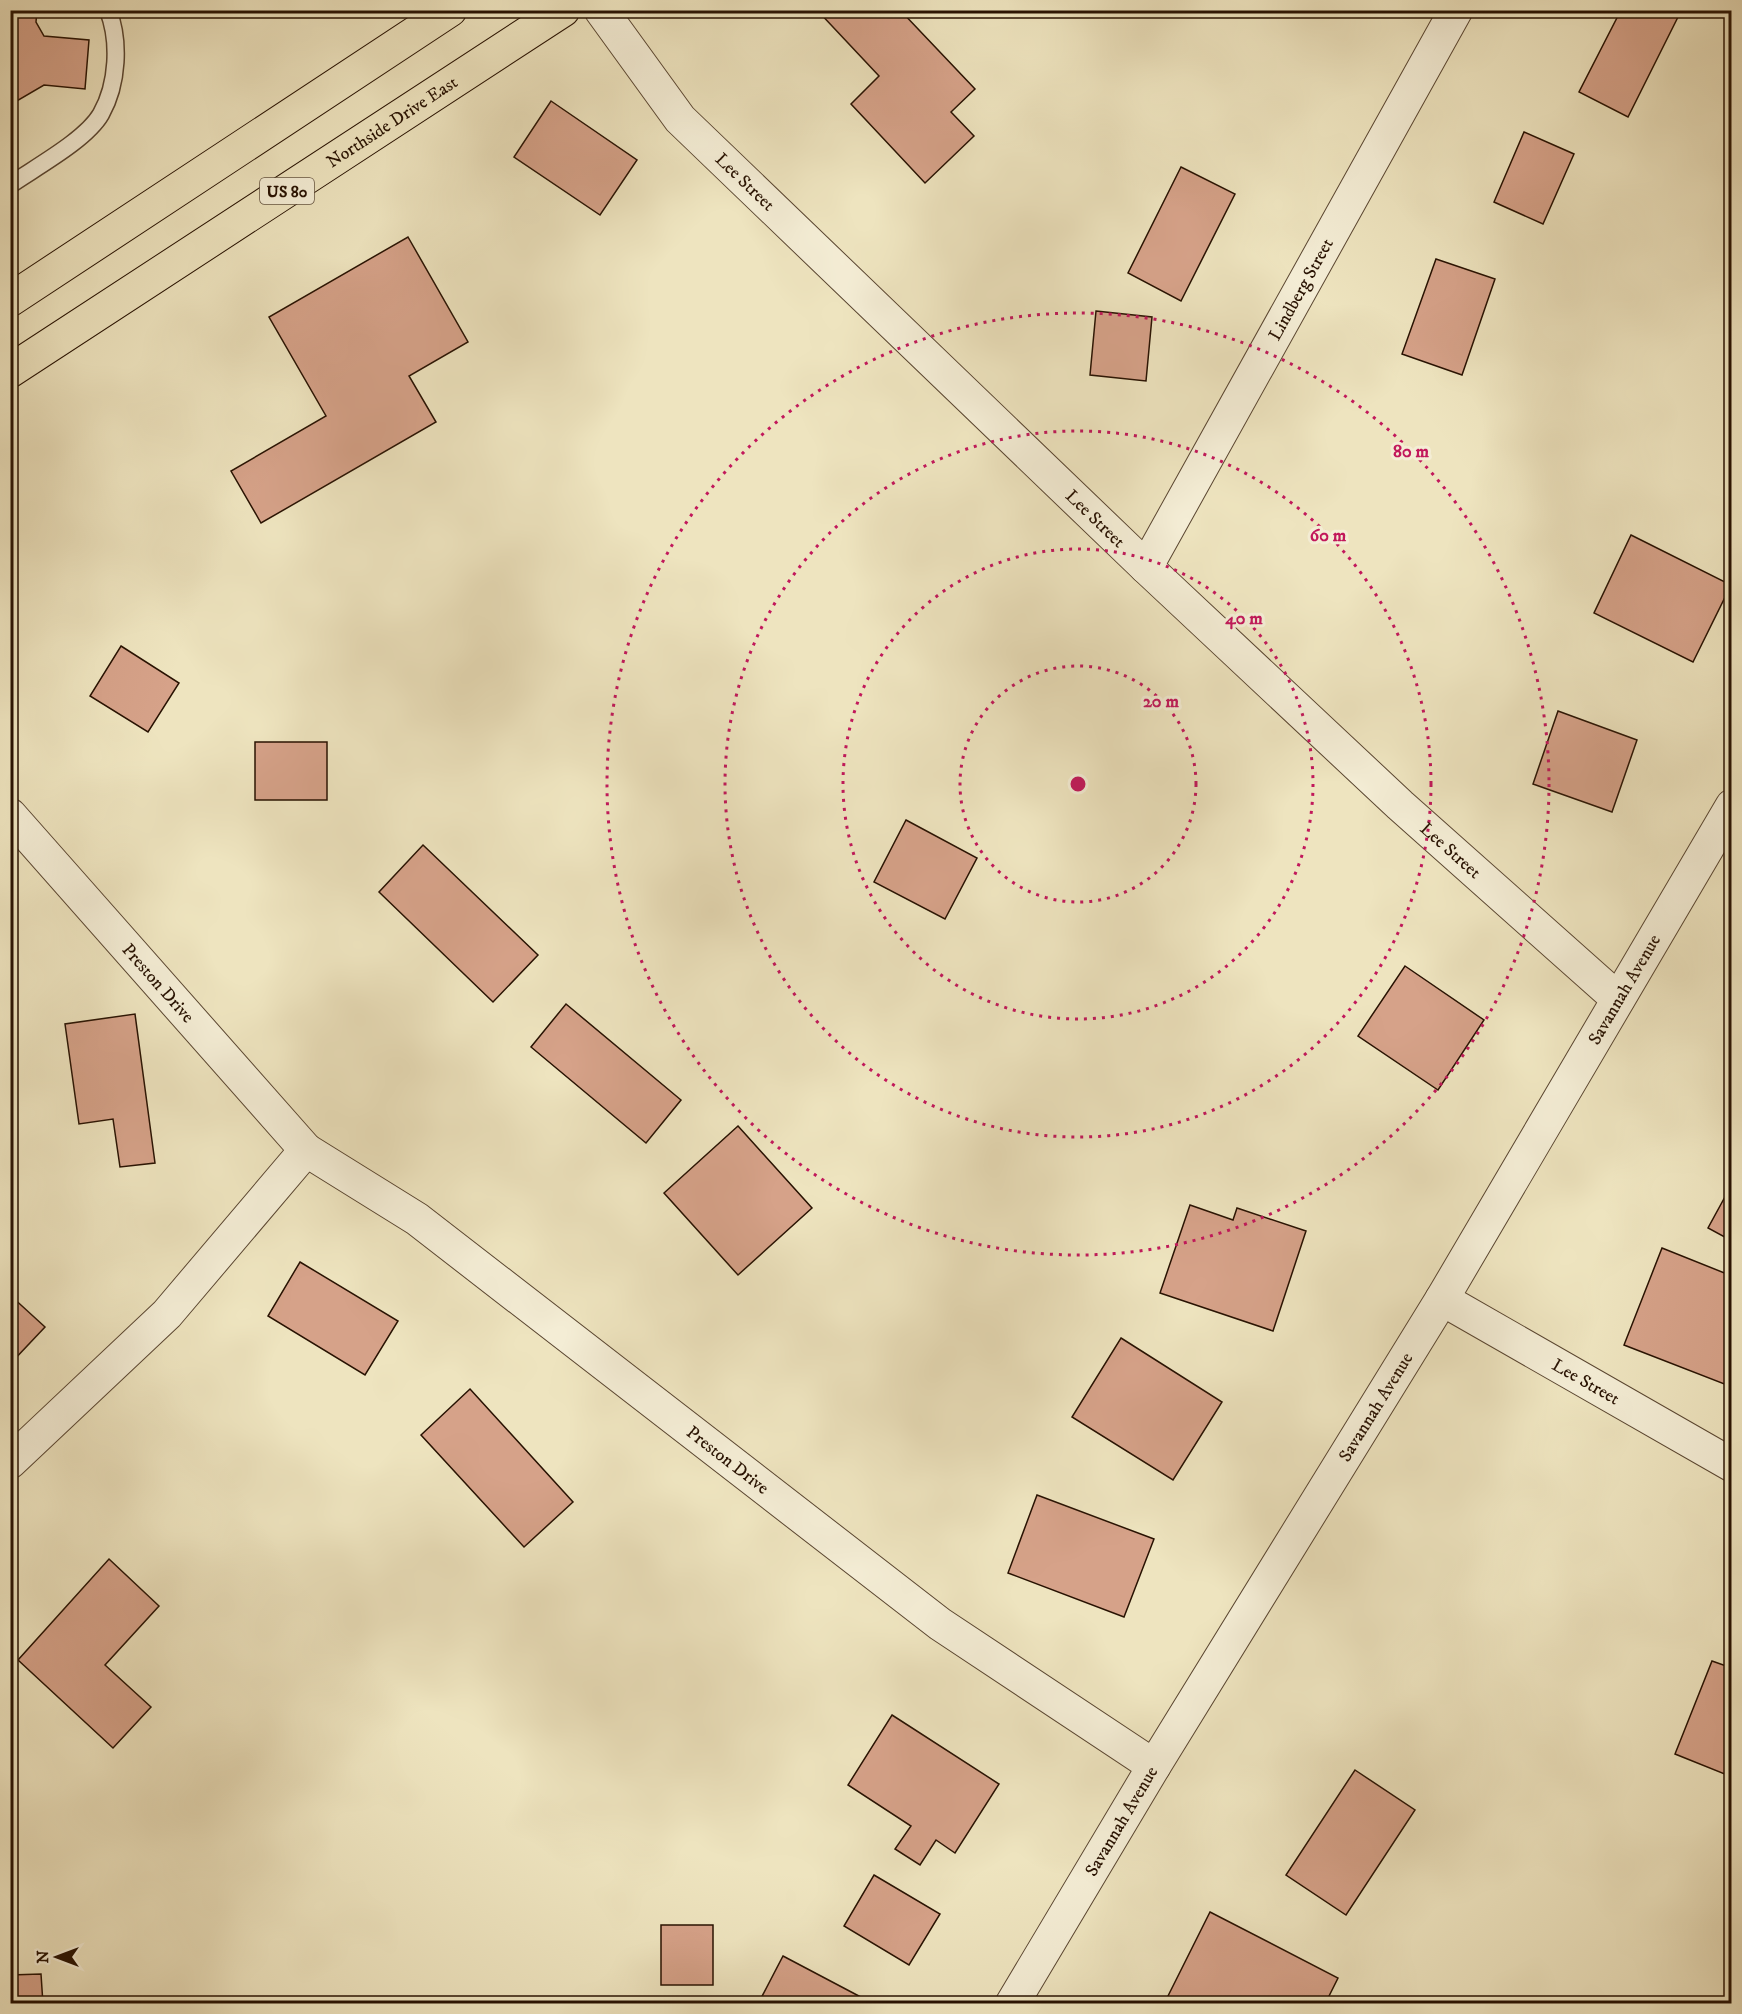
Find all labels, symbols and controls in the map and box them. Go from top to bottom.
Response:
street label: Northside Drive East [323,72,462,173]
street label: Lee Street [710,149,779,216]
road number: US 80 [260,178,314,204]
street label: Lindberg Street [1264,234,1339,345]
text: 80 m [1393,441,1430,463]
street label: Lee Street [1060,485,1129,553]
text: 60 m [1310,525,1347,547]
text: 40 m [1224,608,1263,630]
text: 20 m [1143,691,1179,713]
centre of rings [1068,774,1088,794]
street label: Lee Street [1415,818,1485,884]
street label: Savannah Avenue [1584,931,1666,1049]
street label: Preston Drive [117,939,198,1028]
street label: Savannah Avenue [1334,1349,1418,1466]
street label: Lee Street [1548,1354,1623,1410]
street label: Preston Drive [682,1422,773,1499]
street label: Savannah Avenue [1081,1763,1163,1881]
north arrow [27,1927,87,1987]
text: N [33,1950,53,1964]

